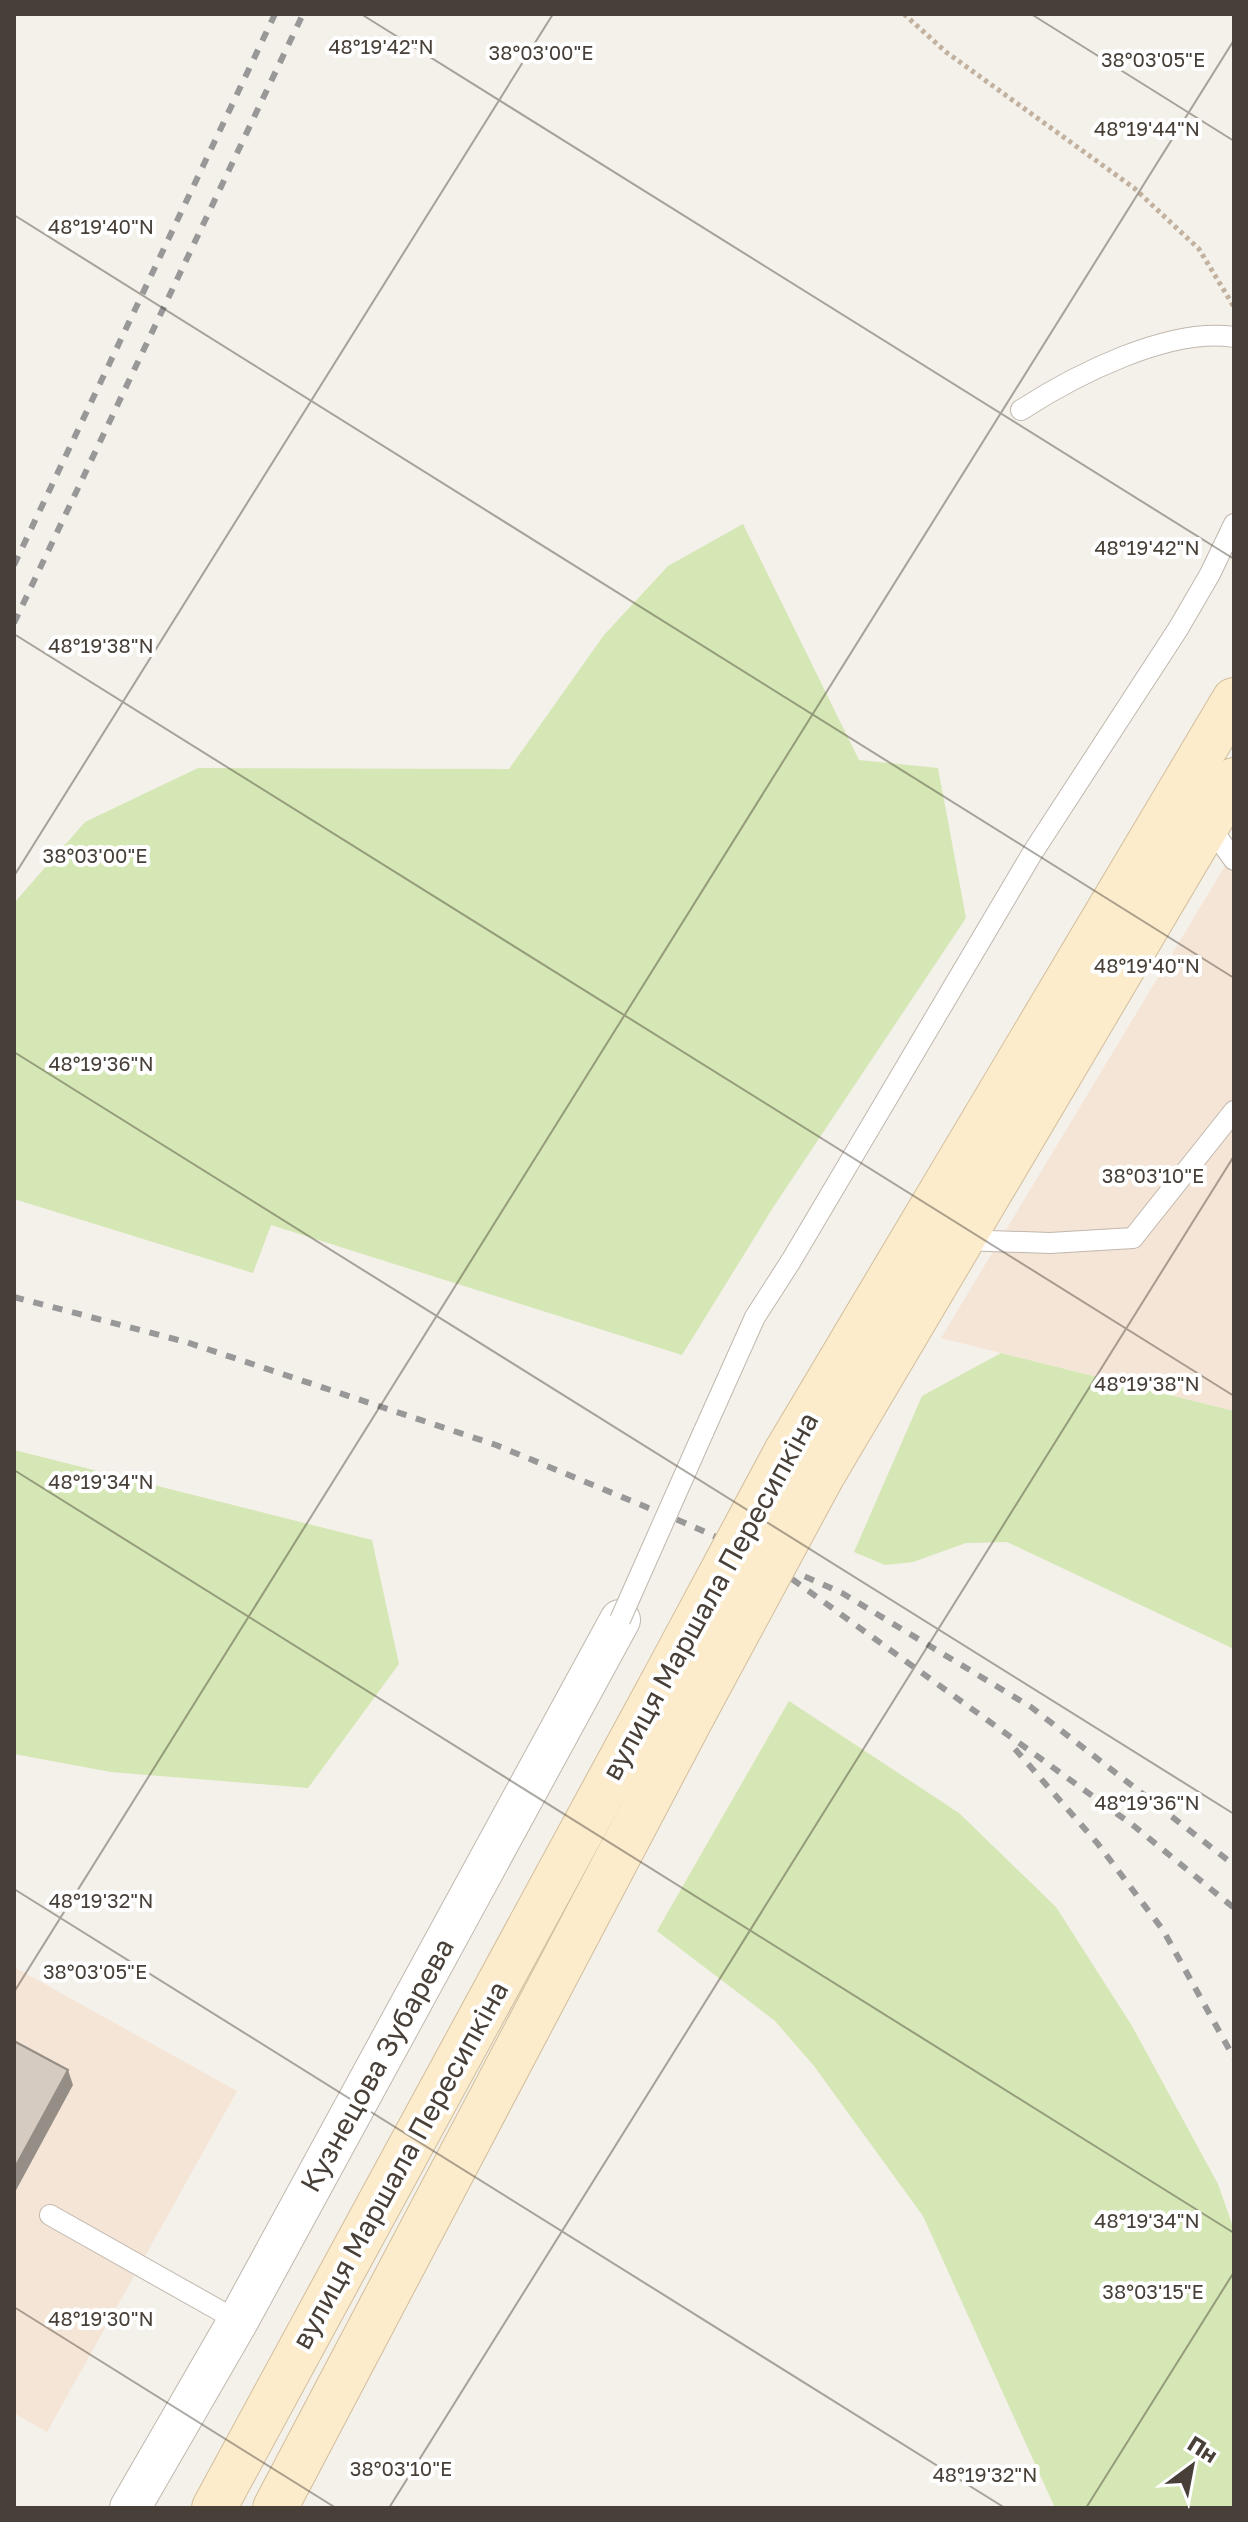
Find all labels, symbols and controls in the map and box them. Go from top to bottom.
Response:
text: 48°19'42"N [328,34,434,58]
text: 38°03'00"E [489,40,594,64]
text: 38°03'05"E [1101,47,1205,71]
text: 48°19'44"N [1094,116,1200,140]
text: 48°19'40"N [48,214,154,238]
text: 48°19'42"N [1094,535,1200,559]
text: 48°19'38"N [48,633,154,657]
text: 38°03'00"E [43,843,148,867]
text: 48°19'40"N [1094,953,1200,977]
text: 48°19'36"N [48,1051,154,1075]
text: 38°03'10"E [1102,1163,1204,1187]
text: 48°19'38"N [1094,1371,1200,1395]
street label: вулиця Маршала Пересипкіна [594,1406,825,1786]
text: 48°19'34"N [48,1469,154,1493]
text: 48°19'36"N [1094,1790,1200,1814]
text: 48°19'32"N [49,1888,153,1912]
street label: Кузнецова Зубарева [293,1932,460,2198]
text: 38°03'05"E [43,1959,147,1983]
street label: вулиця Маршала Пересипкіна [284,1975,515,2355]
text: 48°19'34"N [1094,2208,1200,2232]
text: 38°03'15"E [1102,2279,1204,2303]
text: 48°19'30"N [48,2306,154,2330]
north arrow [1152,2426,1232,2506]
text: Пн [1183,2429,1223,2468]
text: 38°03'10"E [350,2456,452,2480]
text: 48°19'32"N [933,2462,1037,2486]

